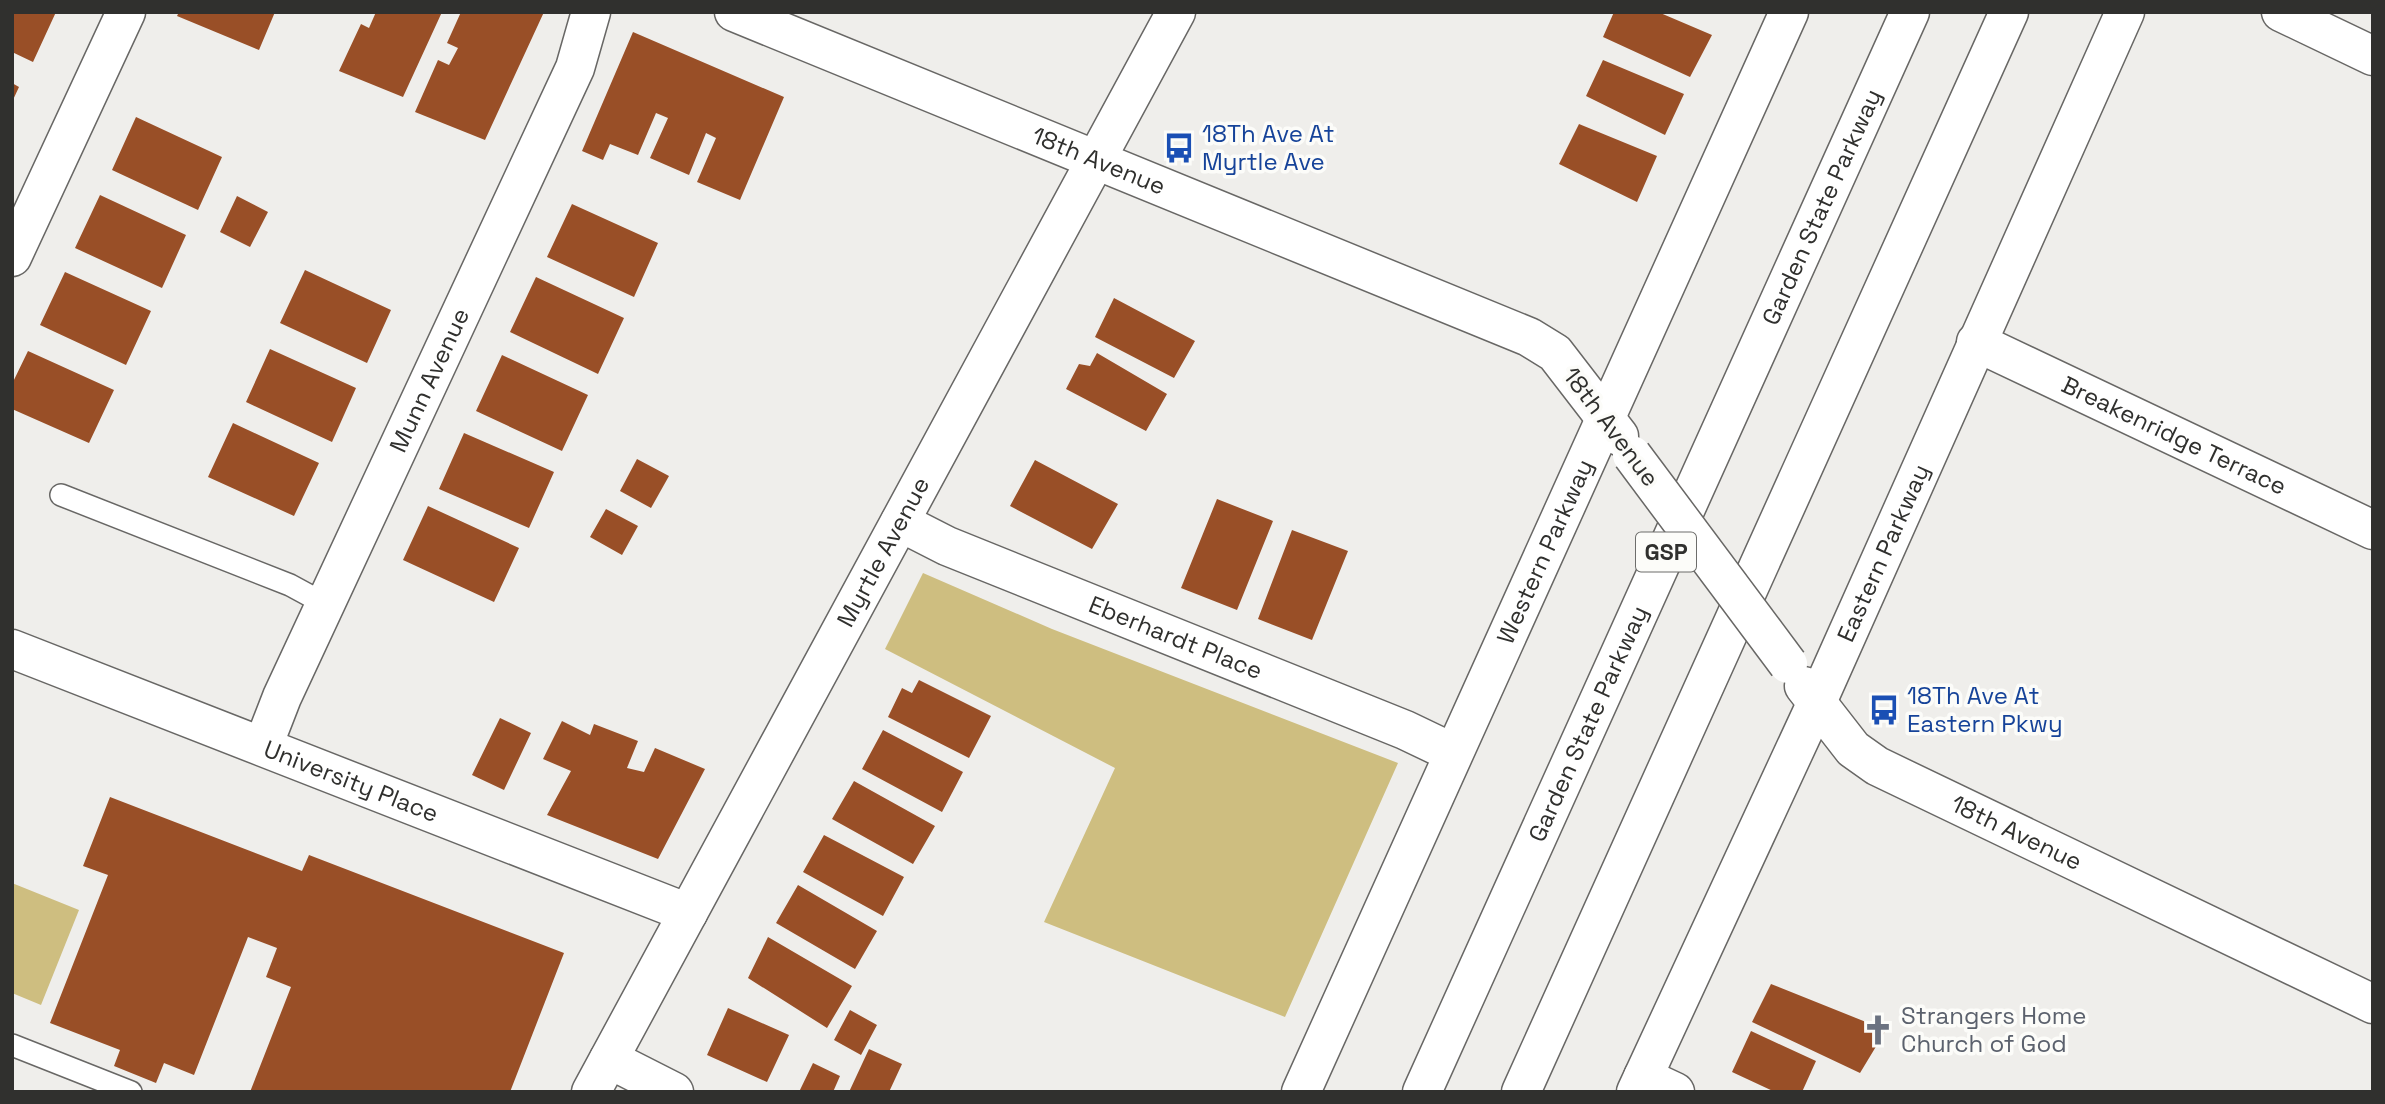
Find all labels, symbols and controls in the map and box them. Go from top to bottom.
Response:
street label: Garden State Parkway [1755,84,1888,330]
place label: 18Th Ave At Myrtle Ave [1202,118,1335,177]
street label: 18th Avenue [1028,120,1170,202]
bus stop icon: 18Th Ave At Myrtle Ave [1162,131,1196,165]
street label: Munn Avenue [382,303,476,457]
street label: 18th Avenue [1556,361,1666,492]
street label: Breakenridge Terrace [2057,369,2292,502]
street label: Western Parkway [1490,454,1600,649]
street label: Eastern Parkway [1830,459,1936,647]
street label: Myrtle Avenue [830,471,936,632]
road number: GSP [1636,532,1696,572]
street label: Eberhardt Place [1084,589,1267,686]
street label: Garden State Parkway [1521,601,1655,847]
place label: 18Th Ave At Eastern Pkwy [1907,680,2063,739]
bus stop icon: 18Th Ave At Eastern Pkwy [1867,693,1901,727]
street label: University Place [259,733,443,829]
street label: 18th Avenue [1946,788,2087,877]
place label: Strangers Home Church of God [1901,1000,2087,1059]
church icon: Strangers Home Church of God [1861,1013,1895,1047]

